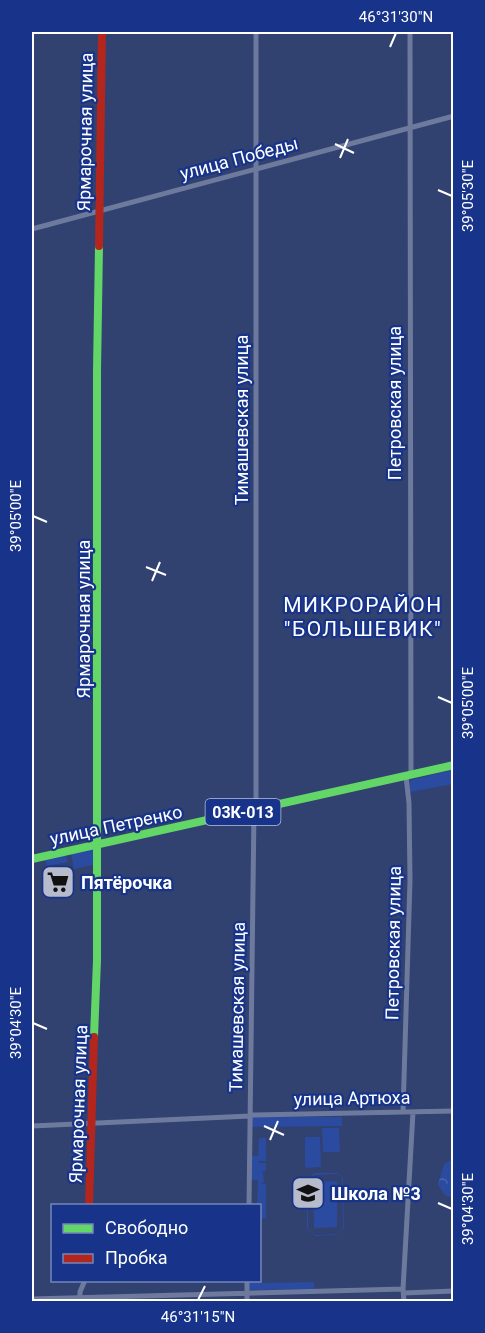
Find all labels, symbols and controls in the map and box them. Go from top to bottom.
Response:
text: 46°31'30"N [359,8,433,26]
street label: Ярмарочная улица [73,52,97,212]
street label: улица Победы [178,132,300,184]
text: 39°05'30"E [459,159,477,232]
street label: Петровская улица [384,326,405,480]
street label: Тимашевская улица [231,335,252,505]
text: 39°05'00"E [7,479,25,552]
street label: Ярмарочная улица [73,540,94,698]
district label: МИКРОРАЙОН "БОЛЬШЕВИК" [283,593,443,641]
text: 39°05'00"E [459,666,477,739]
road number: 03К-013 [206,799,280,825]
street label: улица Петренко [48,801,184,849]
supermarket icon: Пятёрочка [40,864,76,900]
street label: Петровская улица [381,866,405,1020]
place label: Пятёрочка [81,872,172,893]
street label: Тимашевская улица [225,922,249,1092]
text: 39°04'30"E [7,986,25,1059]
street label: Ярмарочная улица [65,1024,91,1184]
street label: улица Артюха [293,1086,411,1110]
text: 39°04'30"E [459,1172,477,1245]
school or university icon: Школа №3 [290,1175,326,1211]
place label: Школа №3 [331,1183,421,1204]
legend [51,1204,261,1282]
text: Свободно [105,1217,188,1238]
text: Пробка [105,1247,168,1268]
text: 46°31'15"N [161,1308,235,1326]

